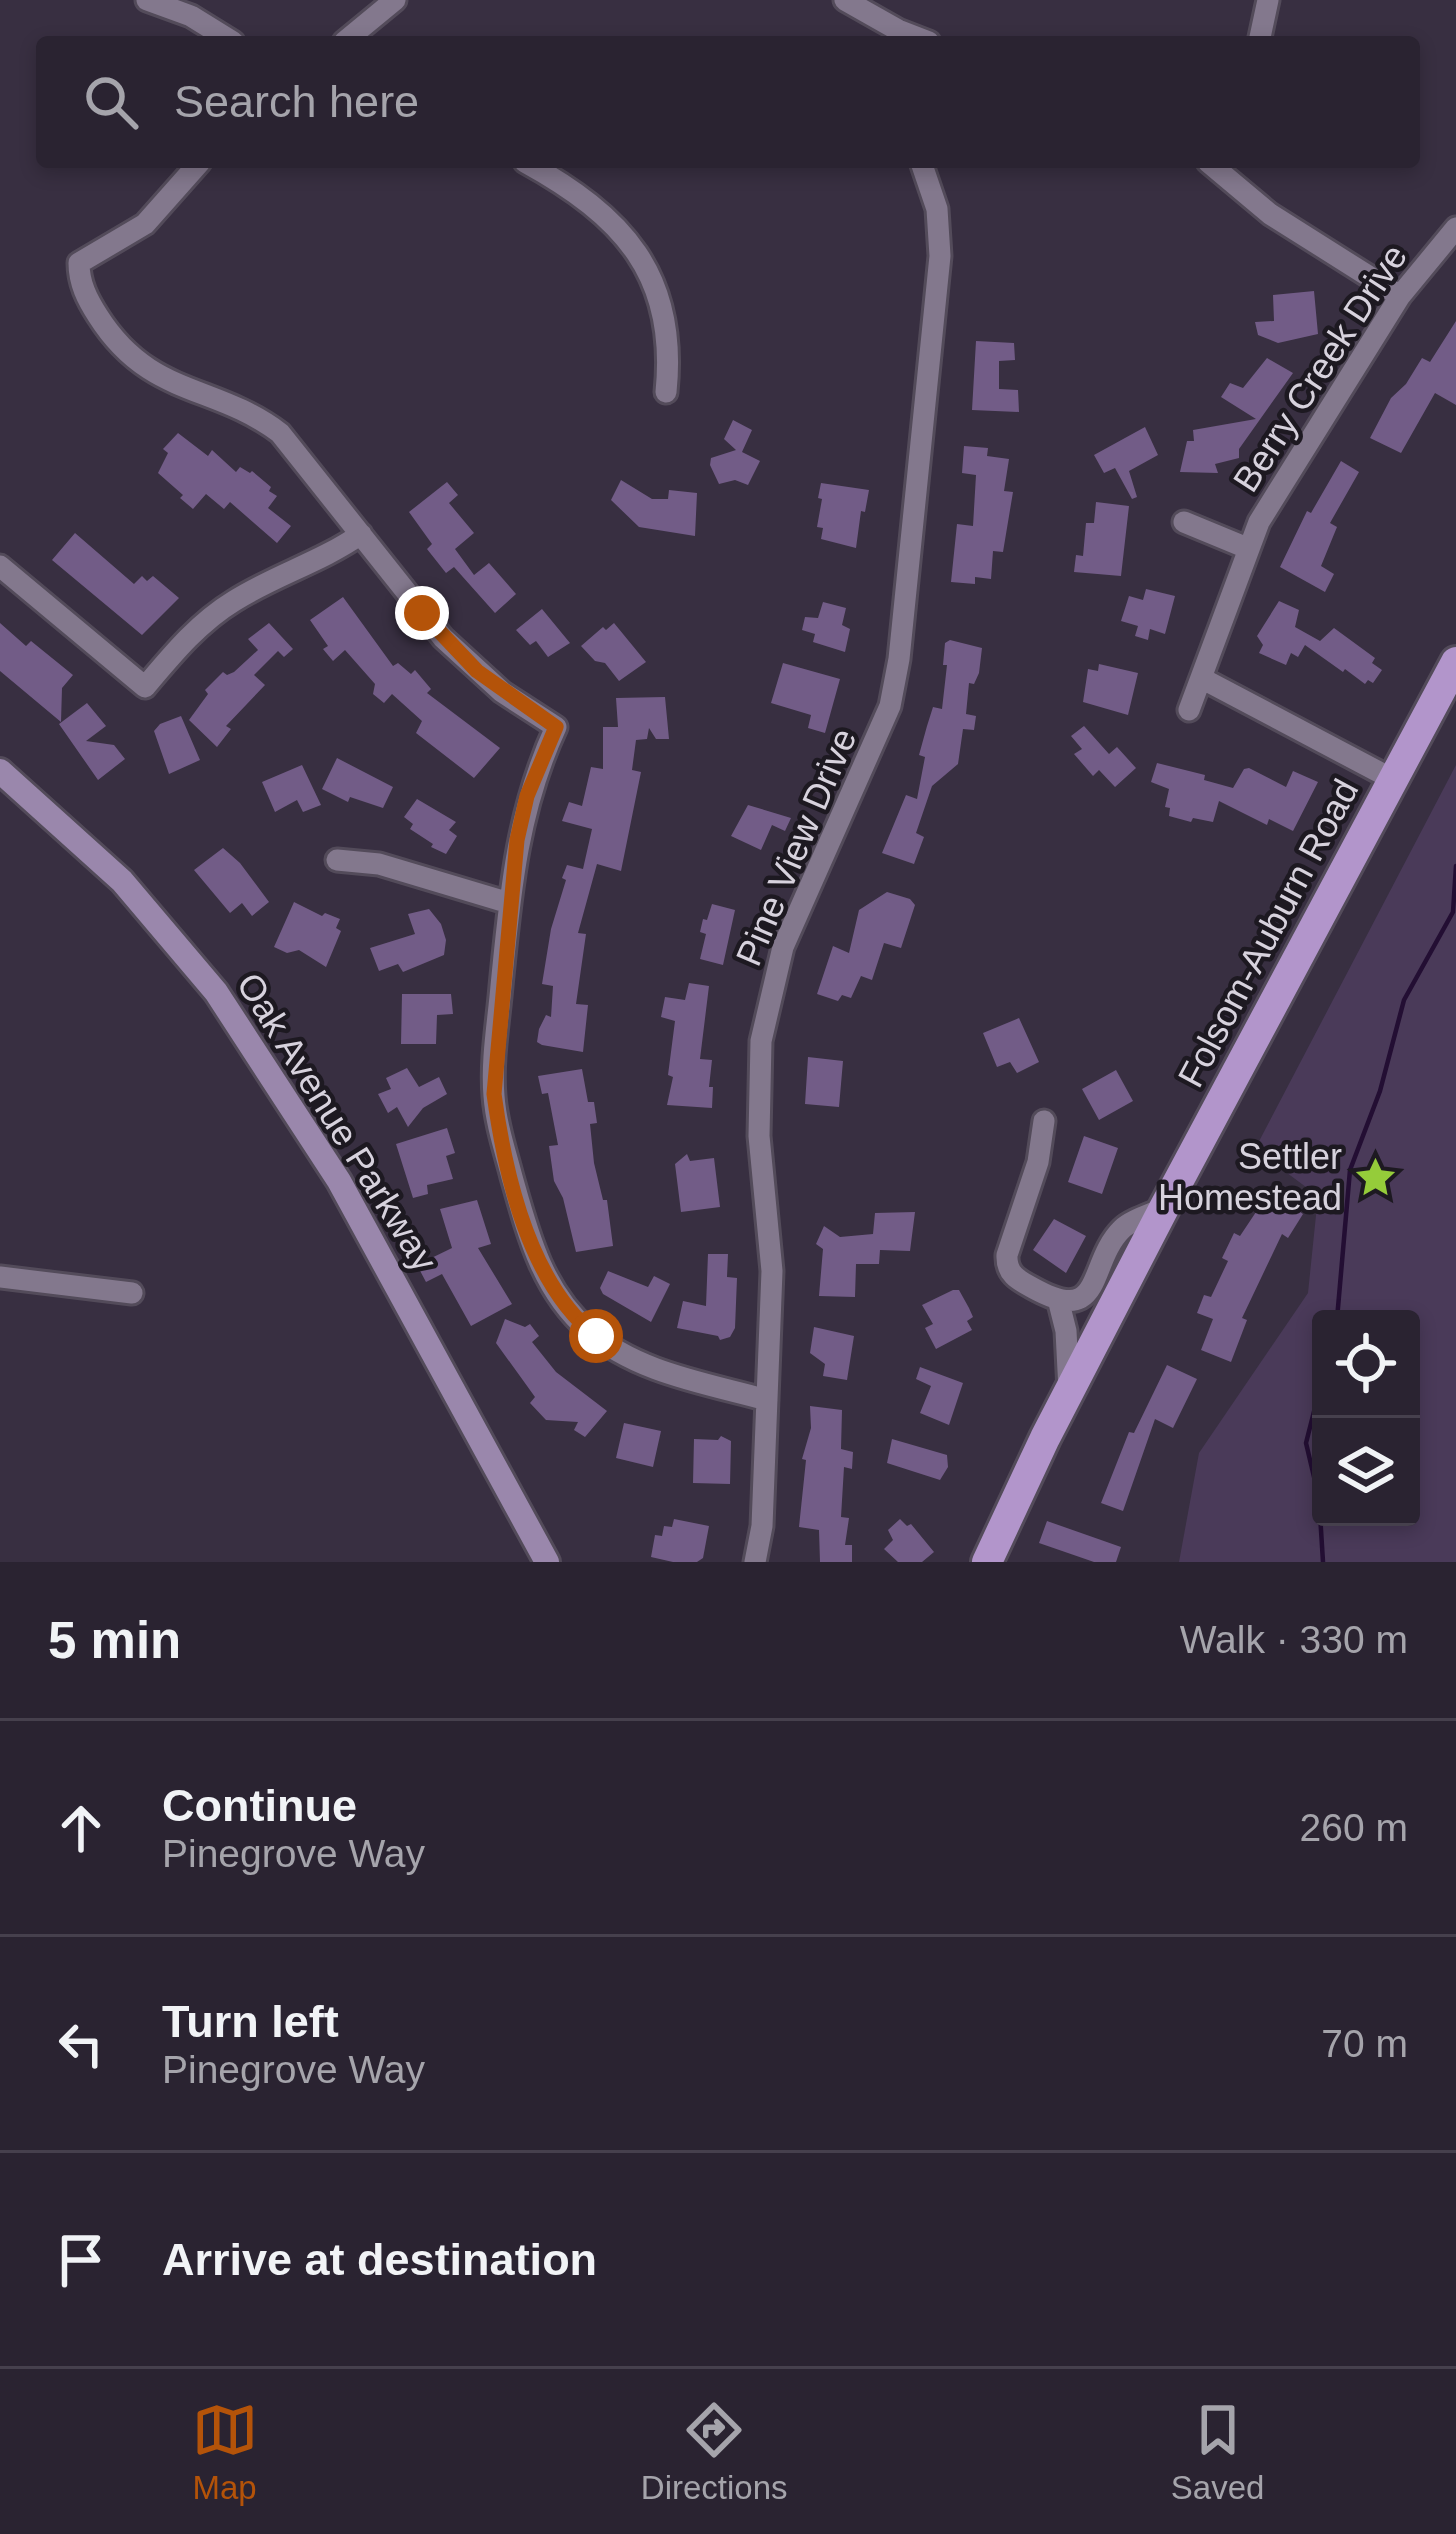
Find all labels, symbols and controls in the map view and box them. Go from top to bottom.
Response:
search box [36,36,1420,168]
icon: search [78,69,144,135]
text: Search here [174,76,419,127]
street label: Berry Creek Drive [1225,237,1415,499]
route end [395,586,449,640]
street label: Pine View Drive [728,722,864,972]
street label: Folsom-Auburn Road [1170,772,1366,1094]
street label: Oak Avenue Parkway [229,965,445,1279]
place label: Settler Homestead [1158,1136,1342,1218]
place icon: Settler Homestead [1353,1154,1399,1200]
route start [569,1309,623,1363]
map controls [1312,1310,1420,1526]
button: locate [1312,1310,1420,1418]
button: layers [1312,1418,1420,1526]
text: 5 min [48,1612,181,1669]
text: Walk · 330 m [1180,1618,1408,1661]
text: Continue [162,1780,357,1831]
icon: ahead [48,1795,114,1861]
text: 260 m [1300,1806,1408,1849]
text: Pinegrove Way [162,1832,425,1875]
text: Turn left [162,1996,339,2047]
icon: left [48,2011,114,2077]
text: 70 m [1321,2022,1408,2065]
text: Pinegrove Way [162,2048,425,2091]
icon: arrive [48,2227,114,2293]
text: Arrive at destination [162,2234,597,2285]
tab: Map [192,2397,258,2507]
tab: Directions [641,2397,788,2507]
tab: Saved [1171,2397,1264,2507]

